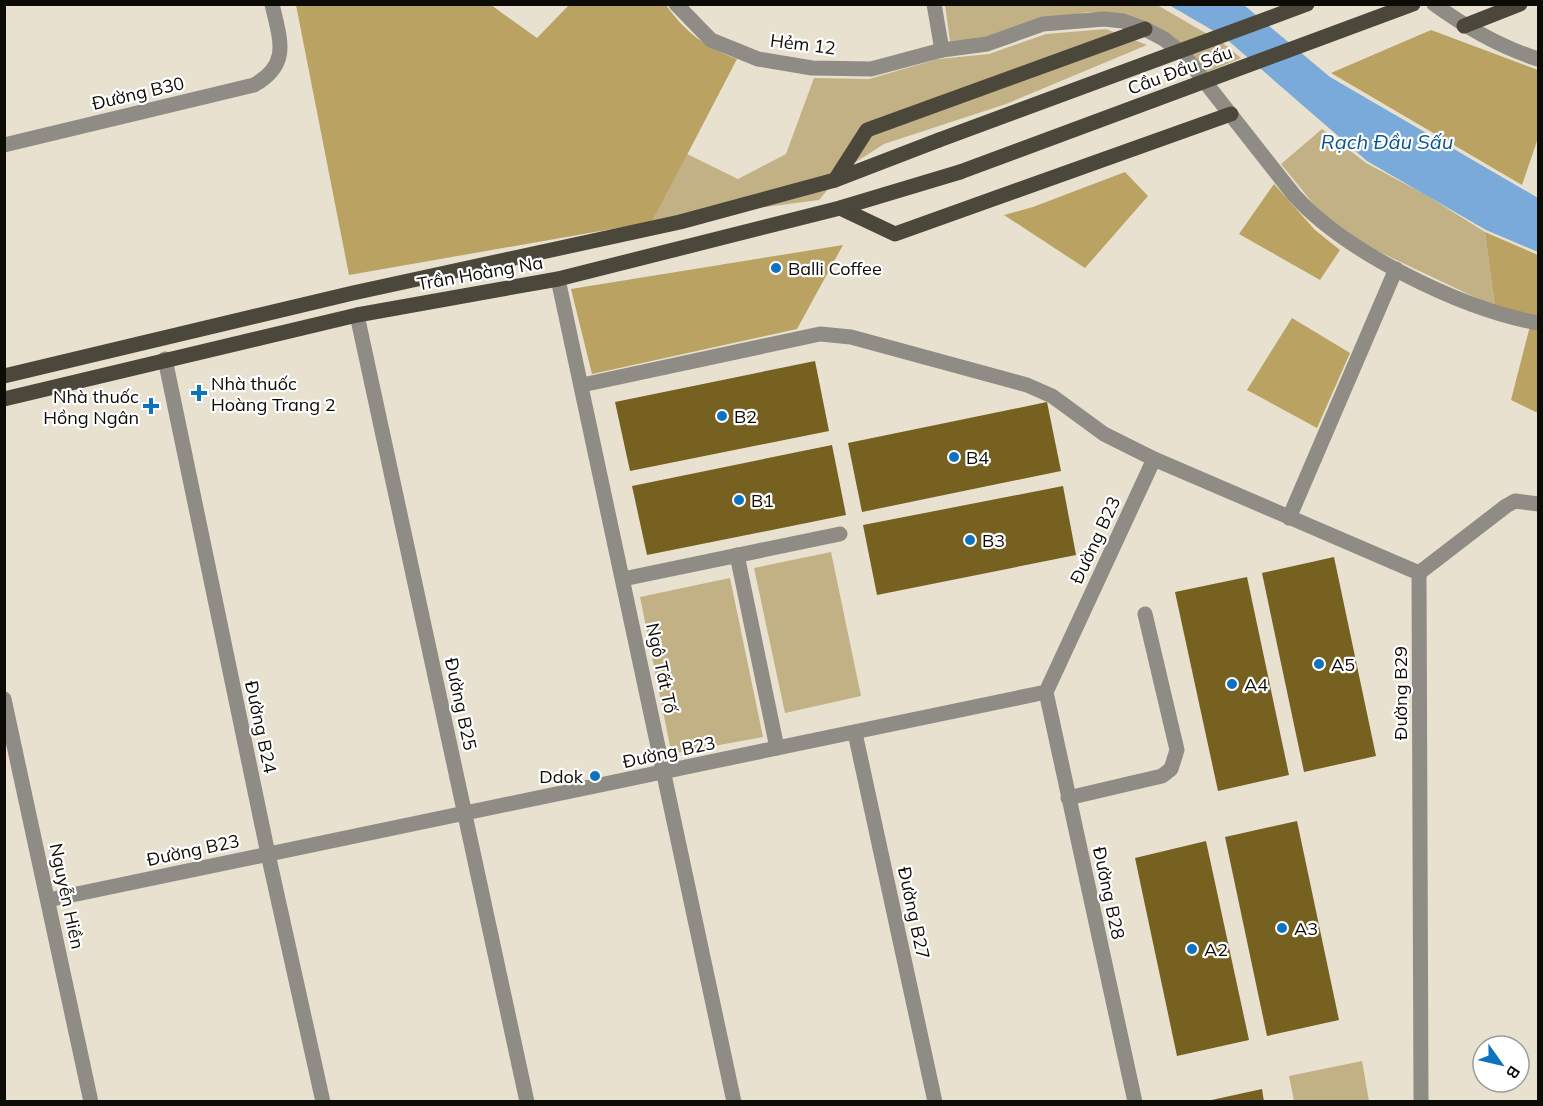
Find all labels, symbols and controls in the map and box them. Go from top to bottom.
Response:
street label: Hẻm 12 [769,29,837,59]
street label: Cầu Đầu Sấu [1124,40,1236,100]
street label: Đường B30 [90,71,186,115]
water label: Rạch Đầu Sấu [1321,129,1453,154]
street label: Trần Hoàng Na [415,251,545,295]
place label: Balli Coffee [788,257,882,280]
marker: Balli Coffee [769,261,783,275]
place label: Nhà thuốc Hoàng Trang 2 [211,372,336,416]
place label: Nhà thuốc Hồng Ngân [43,385,139,429]
marker: Nhà thuốc Hoàng Trang 2 [192,386,206,400]
marker: Nhà thuốc Hồng Ngân [144,399,158,413]
place label: B2 [734,405,757,428]
marker: B2 [715,409,729,423]
place label: B4 [966,446,989,469]
marker: B4 [947,450,961,464]
place label: B1 [751,489,774,512]
marker: B1 [732,493,746,507]
street label: Đường B23 [1065,493,1125,587]
place label: B3 [982,529,1005,552]
marker: B3 [963,533,977,547]
street label: Ngô Tất Tố [641,621,683,715]
street label: Đường B29 [1389,646,1412,740]
place label: A5 [1331,653,1355,676]
street label: Đường B25 [440,656,482,753]
marker: A5 [1312,657,1326,671]
place label: A4 [1244,673,1268,696]
marker: A4 [1225,677,1239,691]
street label: Đường B24 [240,679,282,776]
street label: Đường B23 [621,731,717,773]
place label: Ddok [539,765,584,788]
marker: Ddok [588,769,602,783]
street label: Đường B23 [145,829,241,871]
street label: Nguyễn Hiền [45,841,89,951]
street label: Đường B28 [1088,845,1130,941]
street label: Đường B27 [893,865,935,961]
place label: A3 [1294,917,1318,940]
marker: A3 [1275,921,1289,935]
place label: A2 [1204,938,1228,961]
marker: A2 [1185,942,1199,956]
north arrow [1471,1034,1531,1094]
text: B [1502,1062,1525,1083]

